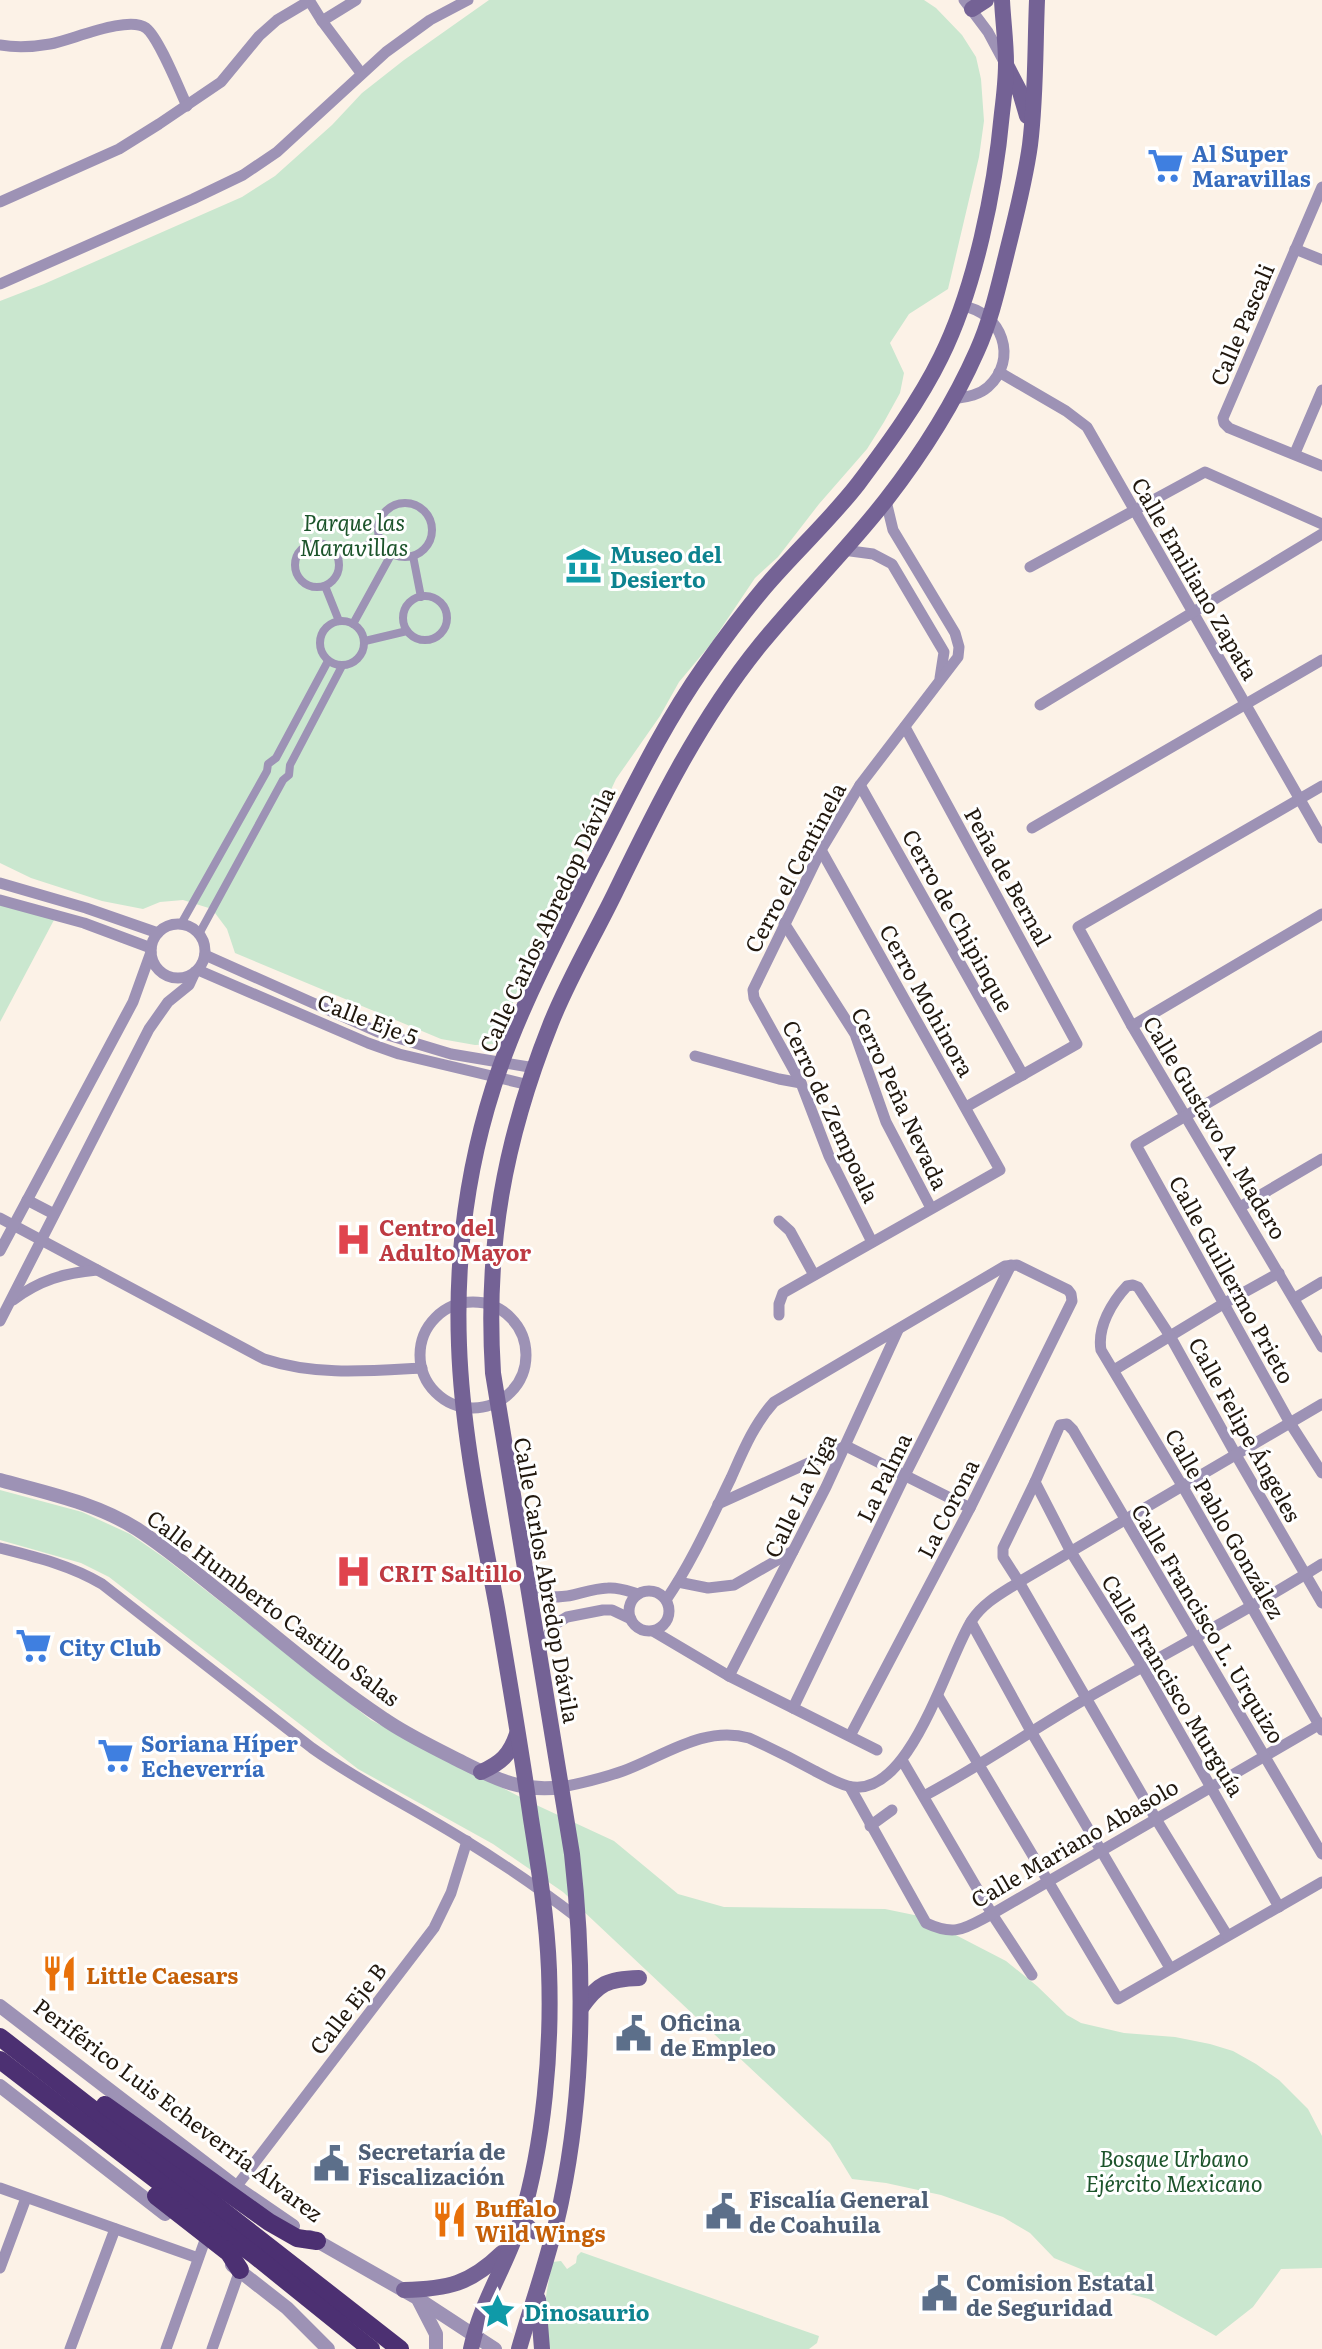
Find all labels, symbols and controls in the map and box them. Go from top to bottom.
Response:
place label: Al Super Maravillas [1192,136,1311,194]
supermarket icon: Al Super Maravillas [1147,146,1185,184]
street label: Calle Pascali [1200,258,1282,390]
street label: Calle Emiliano Zapata [1124,470,1268,686]
park label: Parque las Maravillas [300,505,408,563]
place label: Museo del Desierto [610,537,722,595]
museum icon: Museo del Desierto [565,547,603,585]
street label: Cerro el Centinela [735,776,853,958]
street label: Calle Carlos Abredop Dávila [470,781,622,1057]
street label: Peña de Bernal [957,801,1061,951]
street label: Cerro de Chipinque [895,823,1023,1017]
street label: Cerro Mohinora [872,918,984,1082]
street label: Calle Eje 5 [313,984,423,1052]
street label: Cerro Peña Nevada [844,1001,958,1195]
street label: Calle Gustavo A. Madero [1136,1009,1296,1245]
street label: Cerro de Zempoala [775,1014,889,1208]
street label: Calle Guillermo Prieto [1162,1169,1304,1389]
place label: Centro del Adulto Mayor [379,1210,531,1268]
hospital icon: Centro del Adulto Mayor [334,1220,372,1258]
street label: Calle Felipe Ángeles [1181,1331,1311,1527]
street label: Calle Pablo González [1158,1422,1294,1624]
street label: Calle La Viga [755,1427,843,1563]
street label: La Palma [847,1427,919,1527]
street label: Calle Carlos Abredop Dávila [507,1434,589,1726]
street label: La Corona [908,1452,986,1563]
street label: Calle Francisco L. Urquizo [1124,1497,1294,1749]
street label: Calle Humberto Castillo Salas [141,1501,407,1713]
hospital icon: CRIT Saltillo [334,1553,372,1591]
place label: CRIT Saltillo [379,1556,522,1589]
street label: Calle Francisco Murguía [1094,1568,1254,1803]
supermarket icon: City Club [14,1627,52,1665]
place label: City Club [59,1630,161,1663]
place label: Soriana Híper Echeverría [141,1726,298,1784]
supermarket icon: Soriana Híper Echeverría [96,1736,134,1774]
street label: Calle Mariano Abasolo [964,1769,1184,1915]
restaurant icon: Little Caesars [41,1955,79,1993]
street label: Calle Eje B [301,1955,393,2061]
place label: Little Caesars [86,1958,238,1991]
street label: Periférico Luis Echeverría Álvarez [28,1989,331,2229]
place label: Oficina de Empleo [660,2005,776,2063]
public building icon: Oficina de Empleo [615,2015,653,2053]
place label: Secretaría de Fiscalización [358,2134,506,2192]
park label: Bosque Urbano Ejército Mexicano [1085,2141,1263,2199]
public building icon: Secretaría de Fiscalización [313,2144,351,2182]
place label: Fiscalía General de Coahuila [749,2182,929,2240]
place label: Buffalo Wild Wings [475,2191,605,2249]
public building icon: Fiscalía General de Coahuila [704,2192,742,2230]
restaurant icon: Buffalo Wild Wings [430,2201,468,2239]
place label: Comision Estatal de Seguridad [966,2265,1154,2323]
public building icon: Comision Estatal de Seguridad [921,2275,959,2313]
place icon: Dinosaurio [479,2292,517,2330]
place label: Dinosaurio [524,2295,650,2328]

